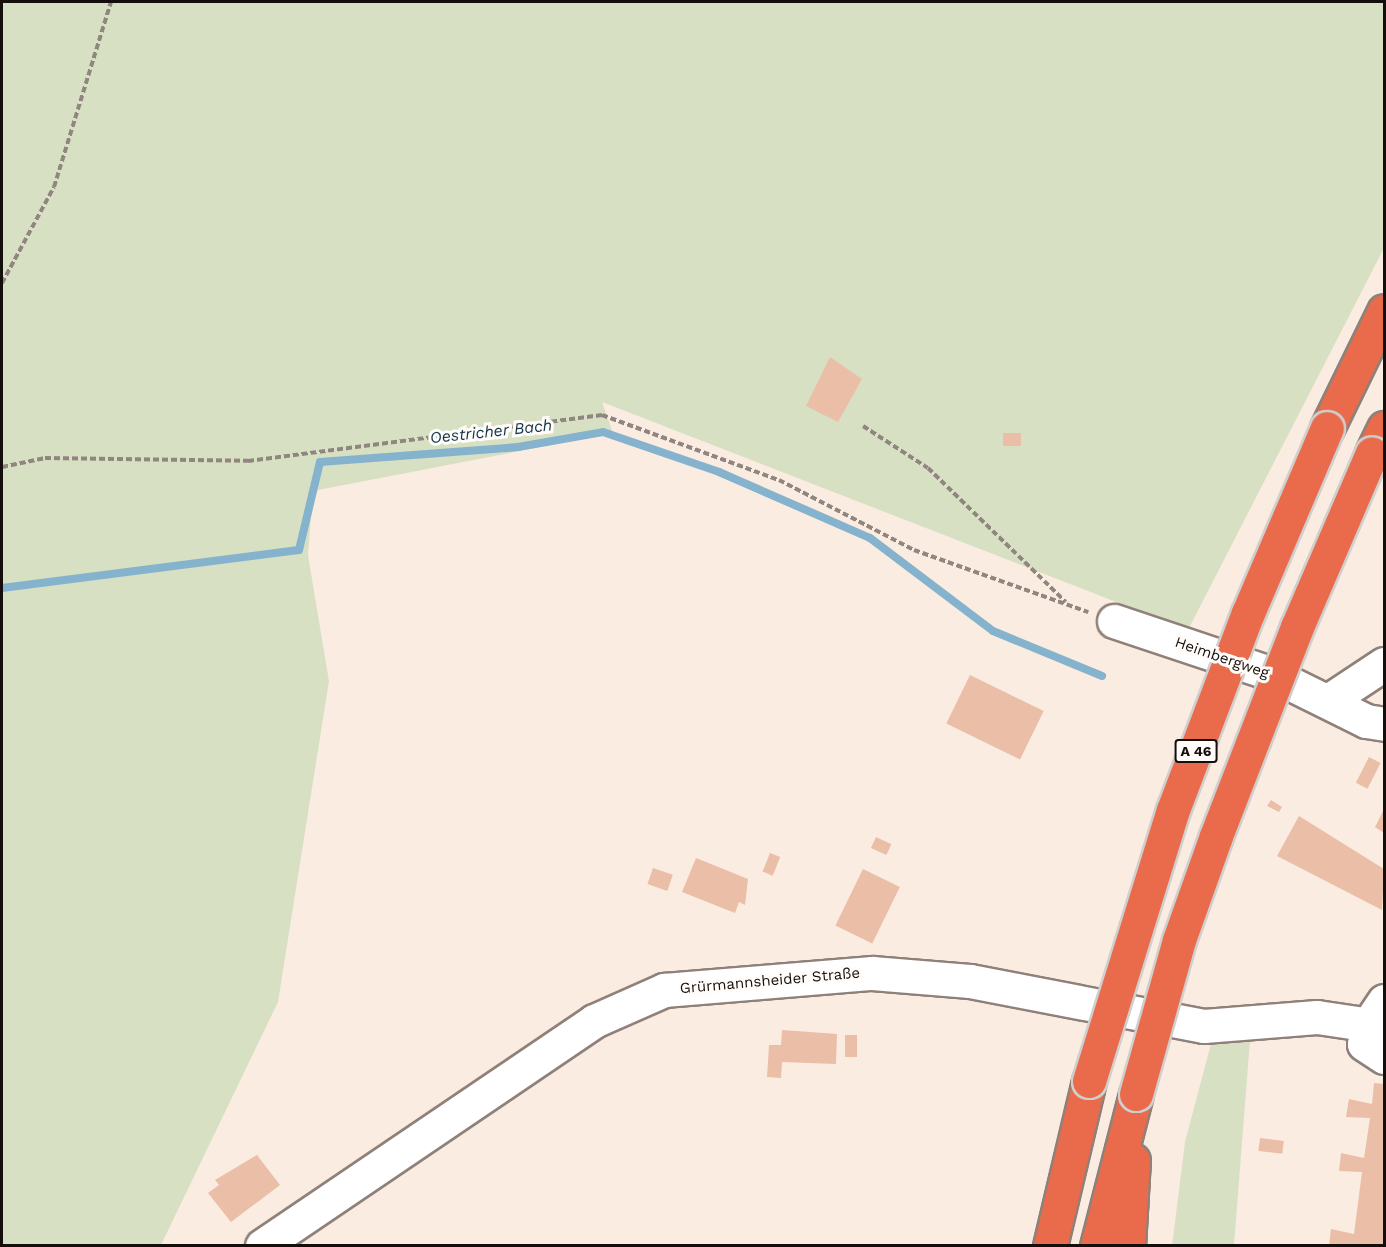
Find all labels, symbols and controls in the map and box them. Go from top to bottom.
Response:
water label: Oestricher Bach [429,416,553,448]
street label: Heimbergweg [1173,633,1271,683]
road number: A 46 [1174,740,1218,762]
street label: Grürmannsheider Straße [679,964,861,998]

